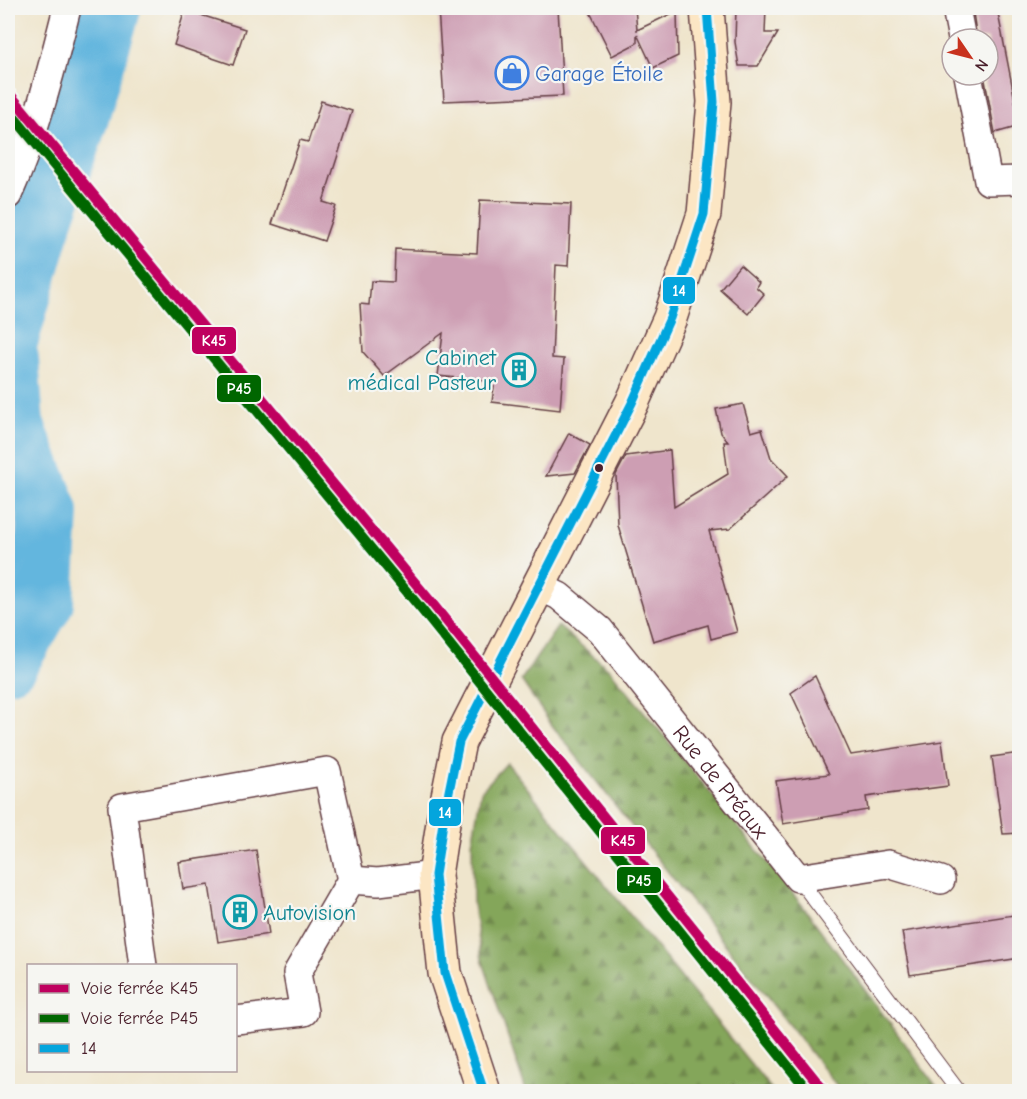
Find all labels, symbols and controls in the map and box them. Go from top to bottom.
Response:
north arrow [940,27,1000,87]
shop icon: Garage Étoile [494,55,530,91]
text: N [971,56,992,74]
place label: Garage Étoile [535,61,663,87]
line badge: 14 [662,276,696,305]
text: 14 [672,282,686,300]
line badge: K45 [191,326,237,355]
text: K45 [201,332,227,350]
place label: Cabinet médical Pasteur [347,345,497,396]
building icon: Cabinet médical Pasteur [501,352,537,388]
line badge: P45 [216,374,262,403]
text: P45 [227,380,251,398]
unlabelled marker [593,462,605,474]
street label: Rue de Préaux [667,720,773,844]
line badge: 14 [428,798,462,827]
text: 14 [438,804,452,822]
line badge: K45 [600,826,646,855]
text: K45 [610,832,636,850]
line badge: P45 [616,866,662,894]
text: P45 [627,872,651,890]
building icon: Autovision [222,894,258,930]
place label: Autovision [263,900,356,926]
legend [27,964,237,1072]
text: Voie ferrée K45 [81,978,198,999]
text: Voie ferrée P45 [81,1008,198,1029]
text: 14 [81,1038,97,1059]

